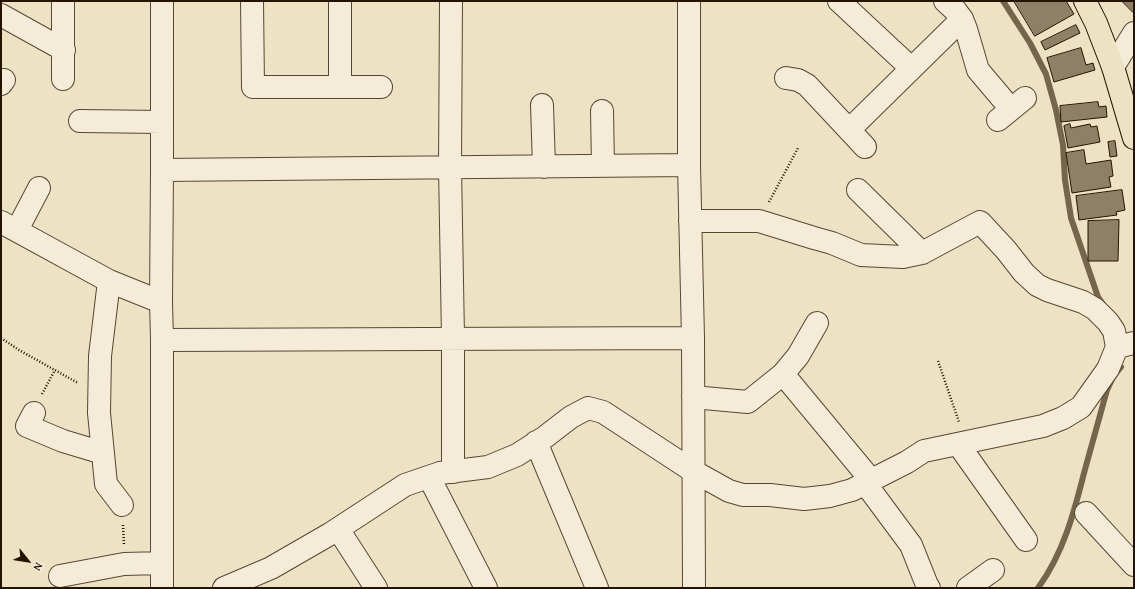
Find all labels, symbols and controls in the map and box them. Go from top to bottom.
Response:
north arrow [8,541,48,581]
text: N [30,560,47,574]

